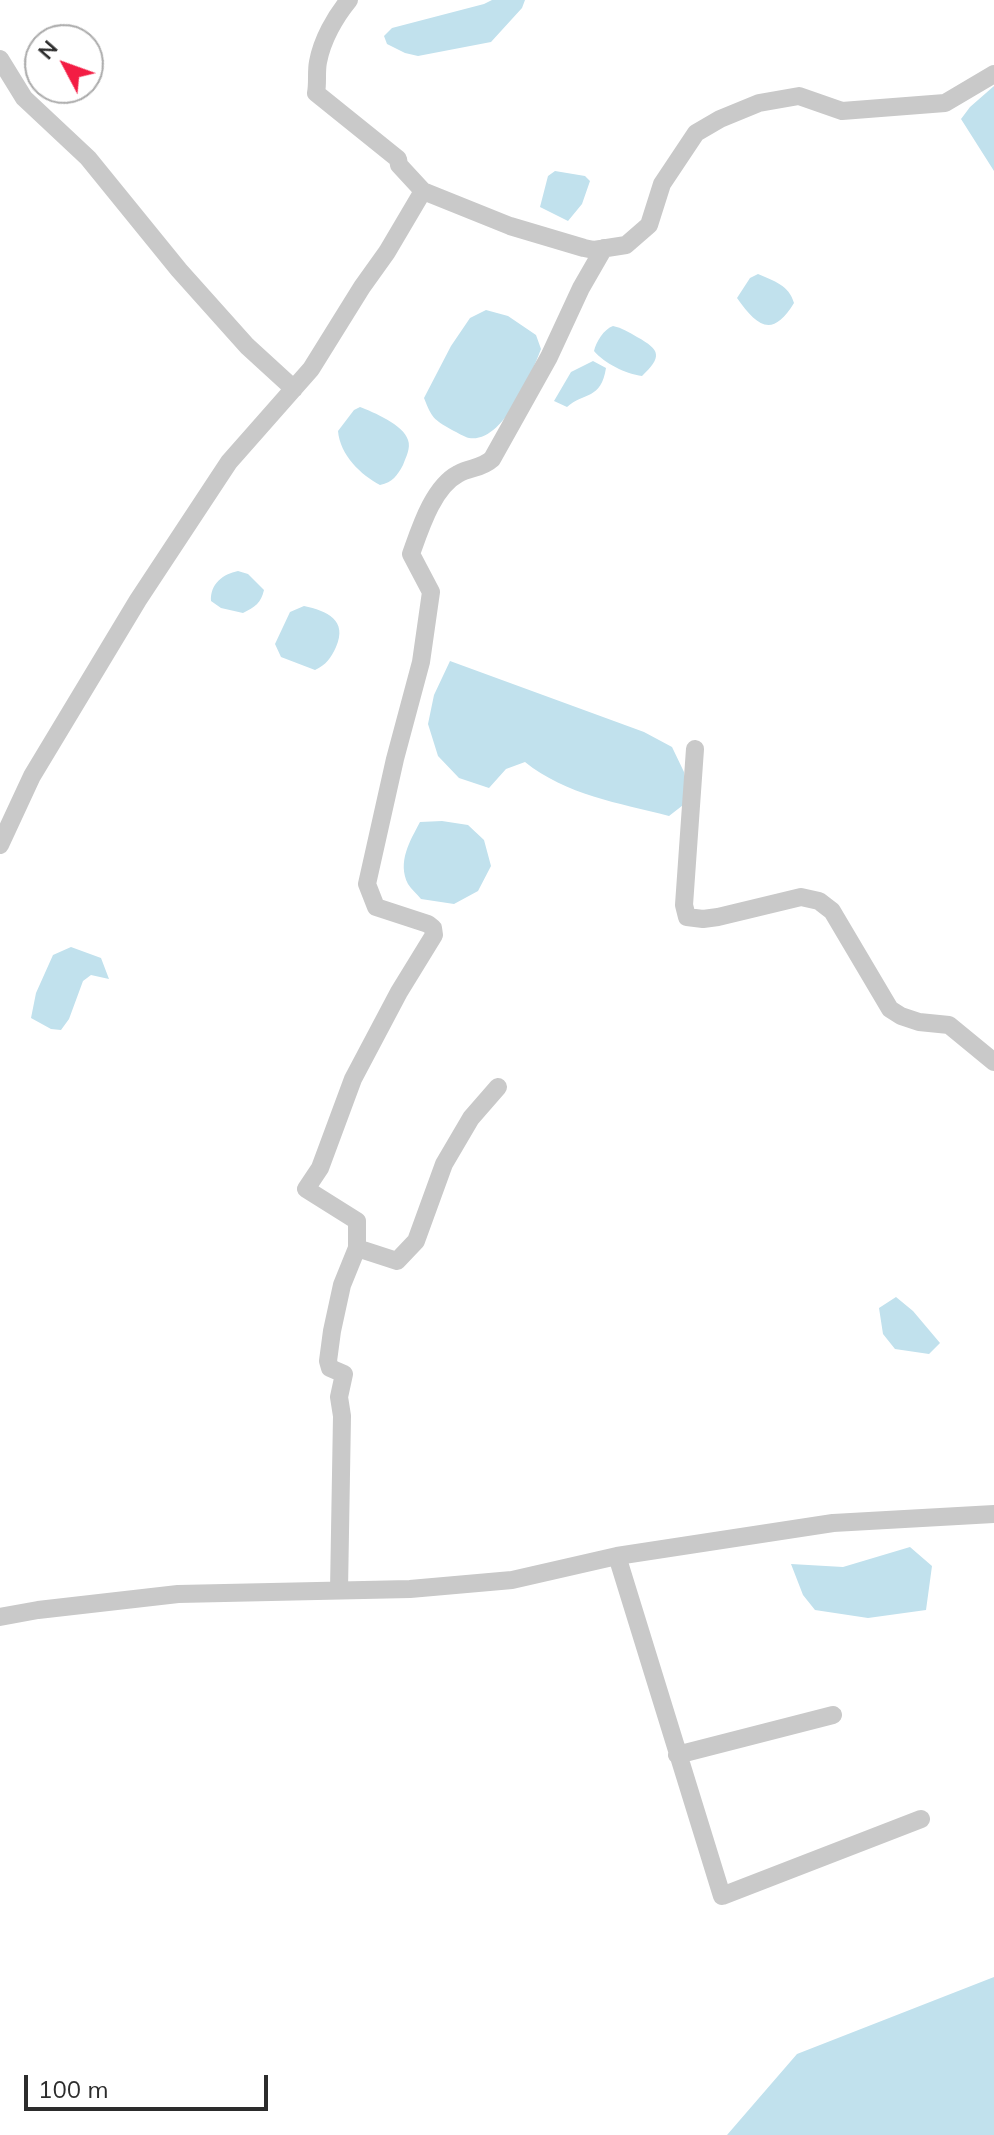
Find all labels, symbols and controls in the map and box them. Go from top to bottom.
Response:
north arrow [24,24,104,104]
text: N [31,34,63,65]
scale bar [28,2059,272,2109]
text: 100 m [38,2074,109,2104]

